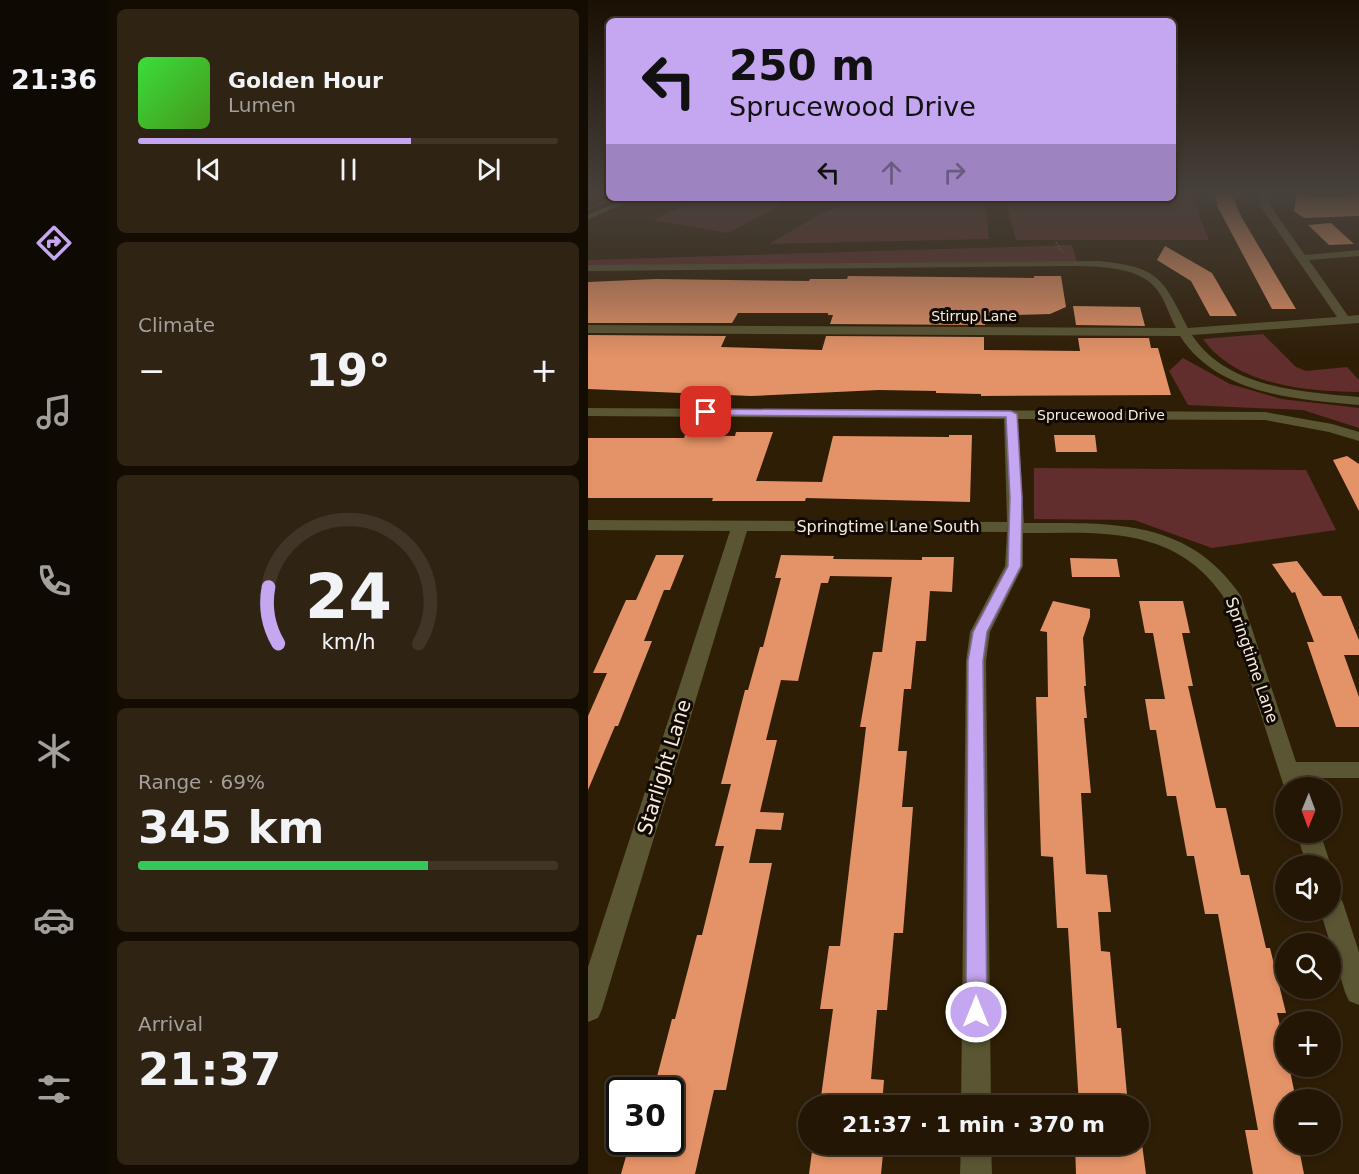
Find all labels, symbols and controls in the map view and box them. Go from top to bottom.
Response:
text: 250 m [729,41,875,90]
icon: left [630,42,708,120]
text: 21:36 [11,64,97,95]
text: Golden Hour [228,68,383,93]
text: Sprucewood Drive [729,91,976,122]
text: Lumen [228,93,296,117]
icon: previous [192,153,225,186]
icon: pause [332,153,365,186]
icon: next [472,153,505,186]
icon: left [812,156,845,189]
icon: ahead [875,156,908,189]
icon: right [938,156,971,189]
icon: directions [33,222,75,264]
street label: Stirrup Lane [931,308,1017,324]
text: Climate [138,313,215,337]
text: 19° [305,344,391,397]
text: − [138,351,166,390]
text: + [530,351,558,390]
pin [680,386,731,437]
icon: music [33,391,75,433]
icon: arrive [689,395,722,428]
street label: Sprucewood Drive [1037,407,1165,423]
street label: Springtime Lane South [796,517,980,536]
icon: phone [33,560,75,602]
text: 24 [305,560,391,633]
street label: Springtime Lane [1222,595,1282,725]
text: km/h [321,629,375,654]
street label: Starlight Lane [632,697,696,837]
icon: climate [33,730,75,772]
text: Range · 69% [138,770,265,794]
north arrow [1275,777,1341,843]
map controls [1275,777,1341,1155]
text: 345 km [138,801,324,854]
button: sound [1275,855,1341,921]
icon: car [33,899,75,941]
button: search [1275,933,1341,999]
position arrow [944,980,1008,1044]
button: + [1275,1011,1341,1077]
text: Arrival [138,1012,203,1036]
text: 21:37 [138,1043,281,1096]
icon: filters [33,1068,75,1110]
speed limit sign: 30 [606,1077,684,1155]
button: − [1275,1089,1341,1155]
text: 21:37 · 1 min · 370 m [842,1112,1105,1137]

